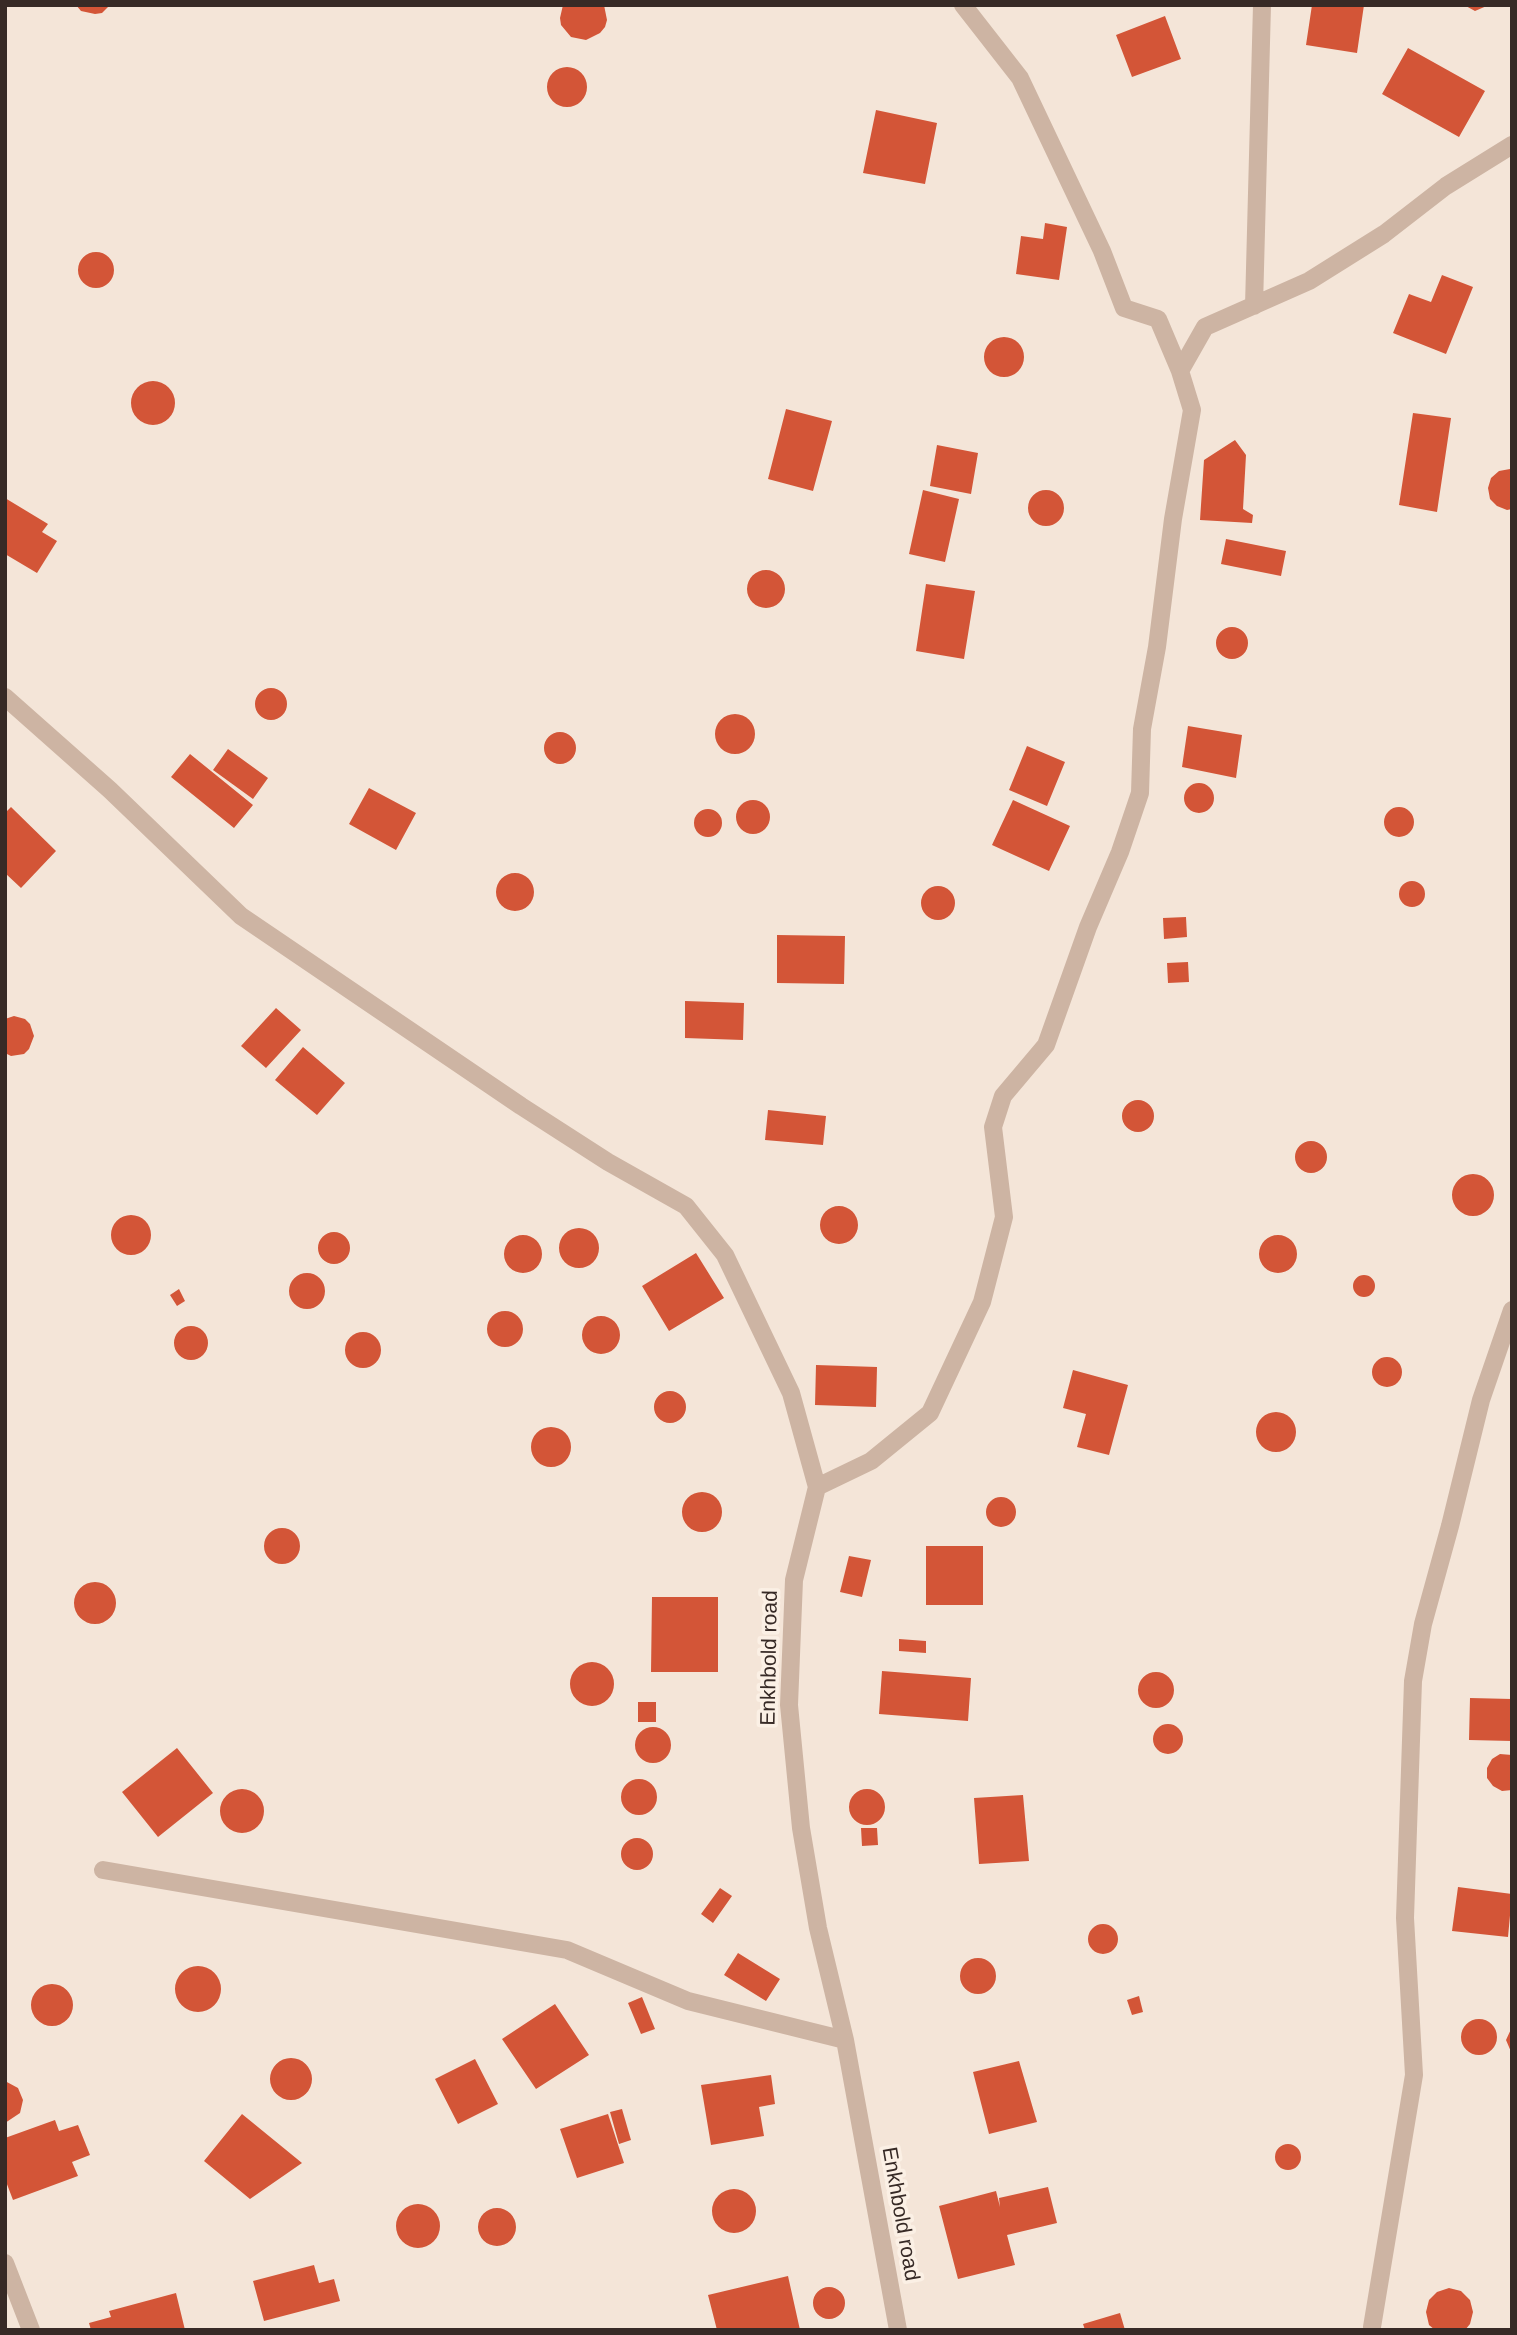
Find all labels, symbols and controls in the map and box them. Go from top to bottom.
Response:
street label: Enkhbold road [756,1590,784,1726]
street label: Enkhbold road [876,2145,924,2283]

